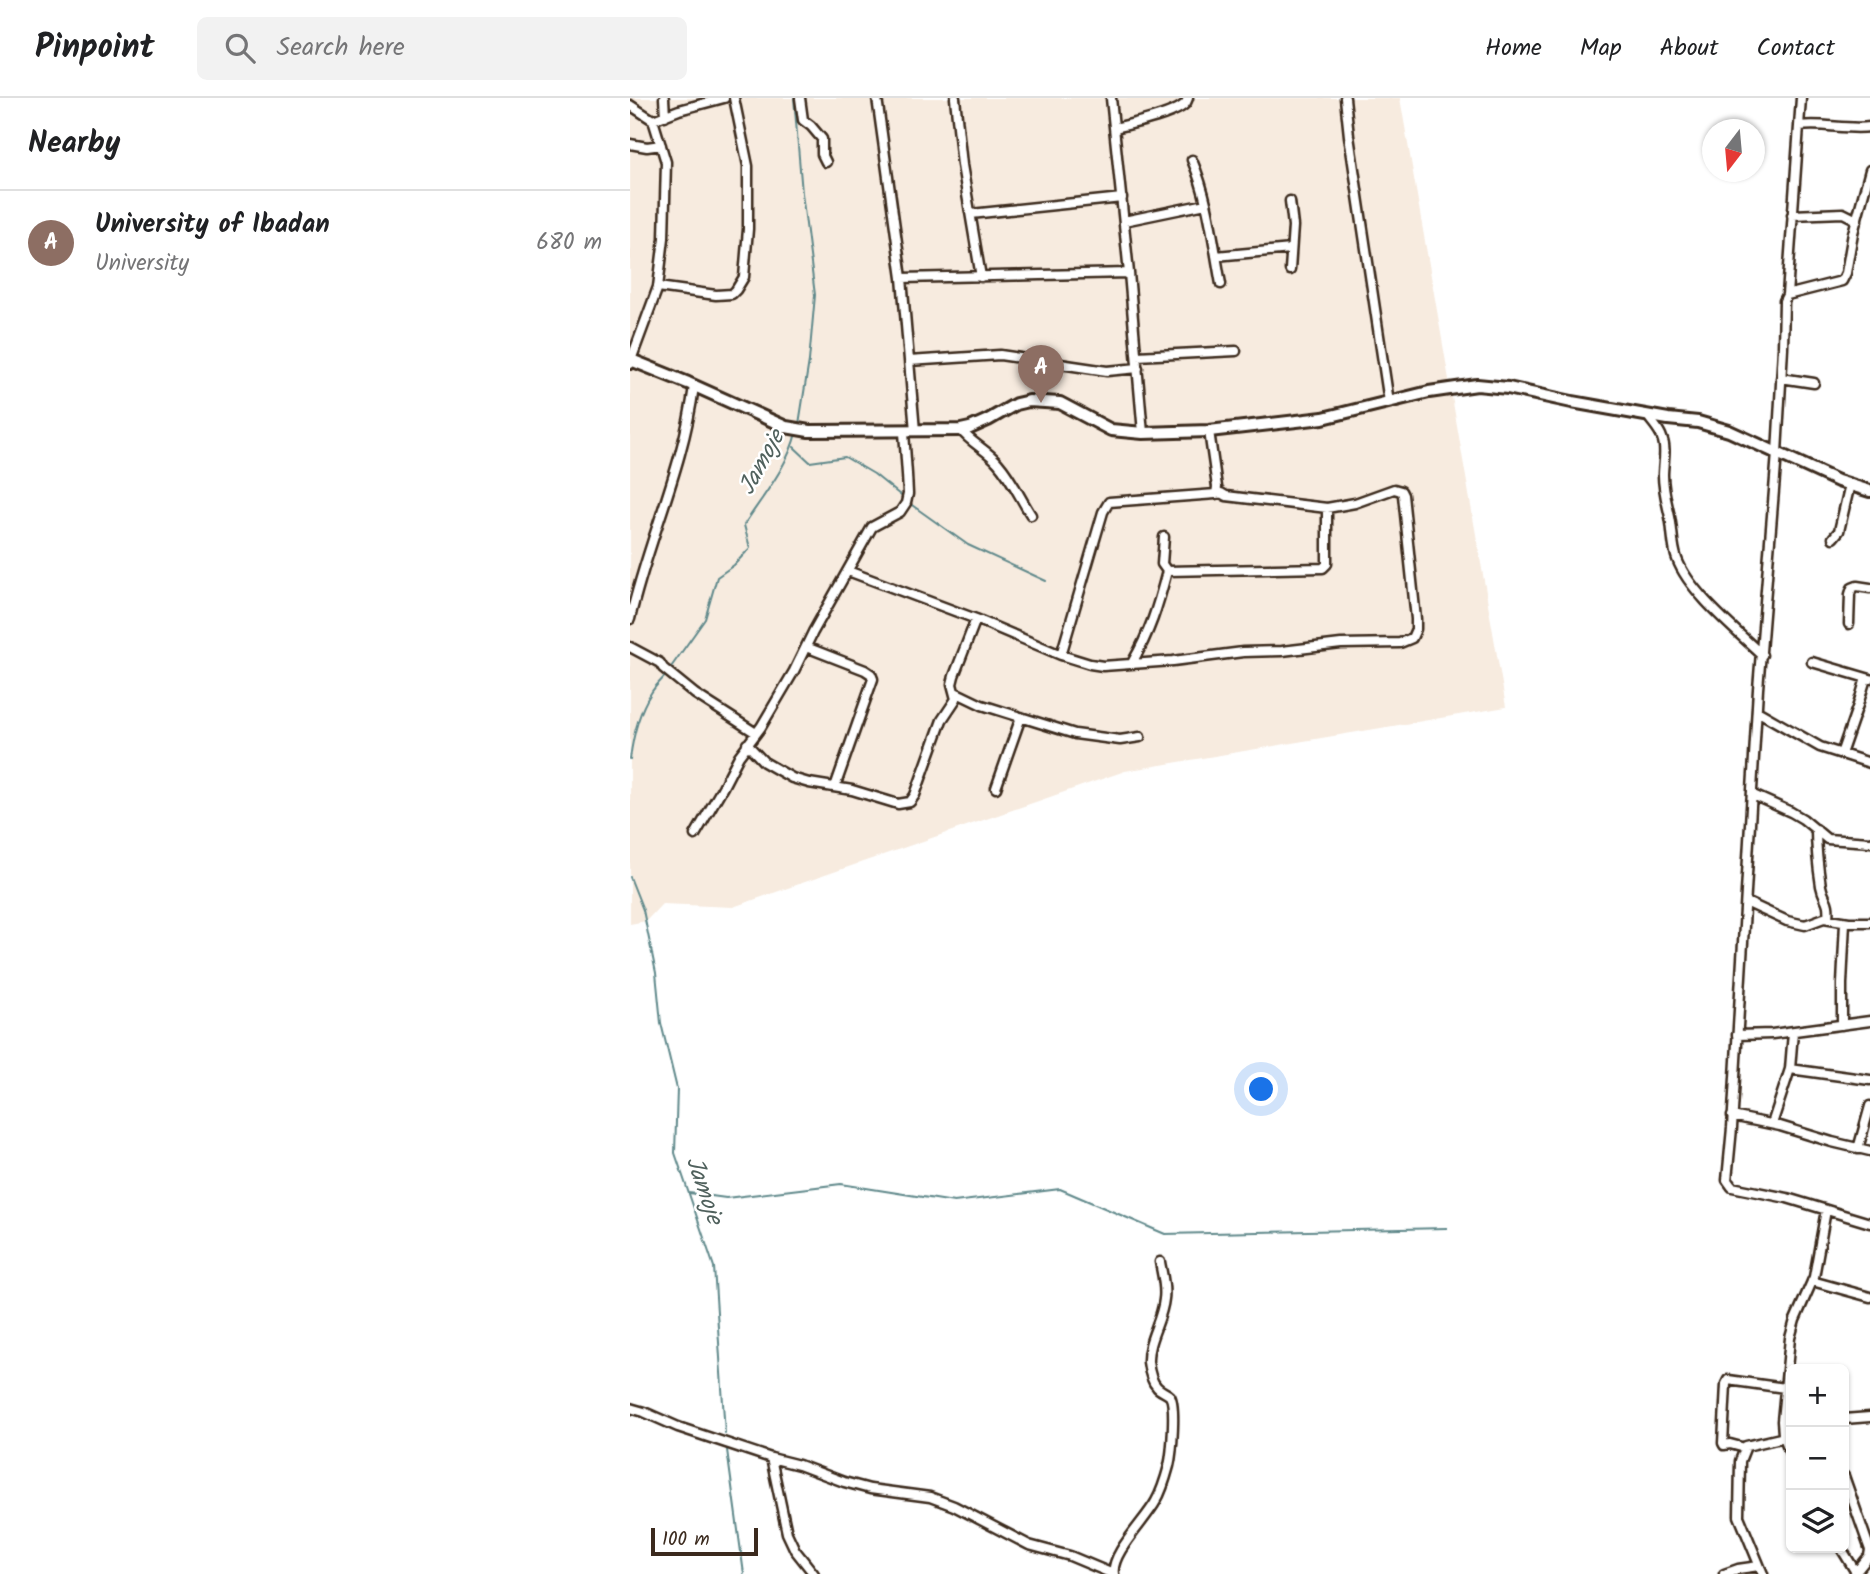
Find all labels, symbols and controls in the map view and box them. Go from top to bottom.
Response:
search box [197,17,687,80]
text: Pinpoint [35,22,155,75]
text: Search here [277,27,405,69]
icon: search [221,29,259,67]
text: Home [1485,29,1542,68]
text: Map [1580,29,1622,68]
text: About [1660,29,1718,68]
text: Contact [1756,29,1835,68]
north arrow [1702,119,1765,182]
text: Nearby [28,120,120,168]
text: University of Ibadan [95,204,330,246]
text: A [44,225,58,261]
text: 680 m [536,225,602,261]
text: University [95,246,189,282]
pin: A [1018,345,1064,403]
water label: Jamoje [728,421,797,503]
your location [1244,1072,1278,1106]
water label: Jamoje [674,1151,734,1232]
map controls [1786,1364,1849,1553]
button: + [1786,1364,1849,1427]
button: − [1786,1427,1849,1490]
button: layers [1786,1490,1849,1553]
scale bar [651,1525,758,1557]
text: 100 m [662,1525,710,1555]

